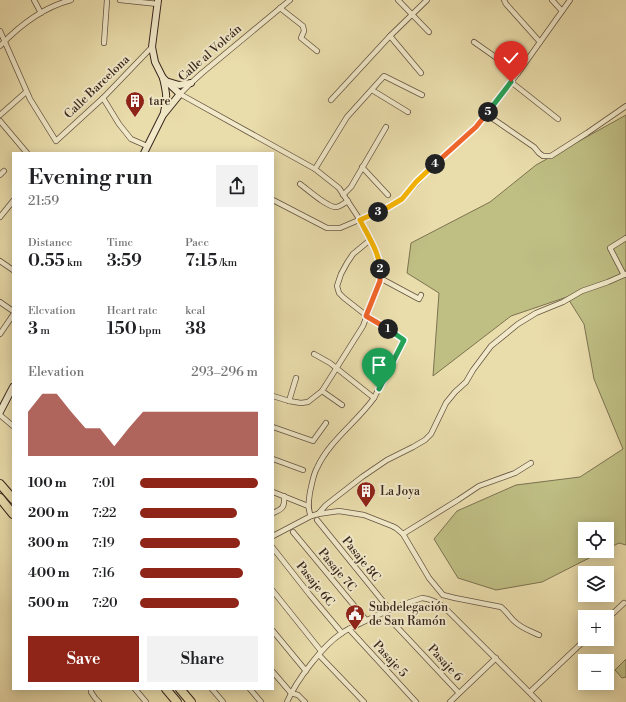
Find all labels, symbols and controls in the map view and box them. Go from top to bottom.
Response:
street label: Calle al Volcán [175,21,245,85]
pin [494,41,528,82]
icon: check [500,47,522,69]
street label: Calle Barcelona [61,51,133,122]
building icon: tare [124,90,146,118]
place label: tare [149,94,171,109]
pin: 5 [478,102,498,122]
text: 5 [485,105,491,119]
pin: 4 [425,154,445,174]
text: 4 [431,157,439,171]
text: Evening run [28,164,153,191]
button: share [216,165,258,207]
text: 21:59 [28,193,59,209]
pin: 3 [368,202,388,222]
text: 3 [375,205,381,219]
text: Distance [28,236,72,250]
text: Time [107,236,133,250]
text: Pace [185,236,209,250]
text: 0.55 [28,250,65,272]
text: 3:59 [107,250,142,272]
text: 7:15 [185,250,217,272]
text: km [65,256,82,270]
text: /km [217,256,237,270]
pin: 2 [370,259,390,279]
text: 2 [377,262,383,276]
text: Elevation [28,304,76,318]
text: Heart rate [107,304,157,318]
text: kcal [185,304,205,318]
text: 3 [28,318,38,340]
text: 150 [107,318,137,340]
text: 38 [185,318,206,340]
pin: 1 [378,319,398,339]
text: 1 [385,322,391,336]
text: m [38,324,50,338]
text: bpm [137,324,161,338]
pin [362,348,396,389]
icon: arrive [368,354,390,376]
text: Elevation [28,364,84,380]
text: 293–296 m [191,364,258,380]
text: 100 m [28,475,67,491]
text: 7:01 [92,475,115,491]
building icon: La Joya [355,480,377,508]
place label: La Joya [380,484,421,499]
text: 200 m [28,505,69,521]
text: 7:22 [92,505,116,521]
map controls [578,522,614,690]
button: locate [578,522,614,558]
street label: Pasaje 8C [338,534,384,584]
text: 300 m [28,535,69,551]
text: 7:19 [92,535,115,551]
street label: Pasaje 7C [315,545,359,595]
street label: Pasaje 6C [293,559,337,609]
text: 400 m [28,565,70,581]
text: 7:16 [92,565,115,581]
button: layers [578,566,614,602]
text: 500 m [28,595,69,611]
text: 7:20 [92,595,118,611]
place label: Subdelegación de San Ramón [369,600,448,629]
public building icon: Subdelegación de San Ramón [344,603,366,631]
button: + [578,610,614,646]
button: Save [28,636,139,682]
button: Share [147,636,258,682]
street label: Pasaje 5 [370,638,411,680]
street label: Pasaje 6 [424,642,466,684]
button: − [578,654,614,690]

